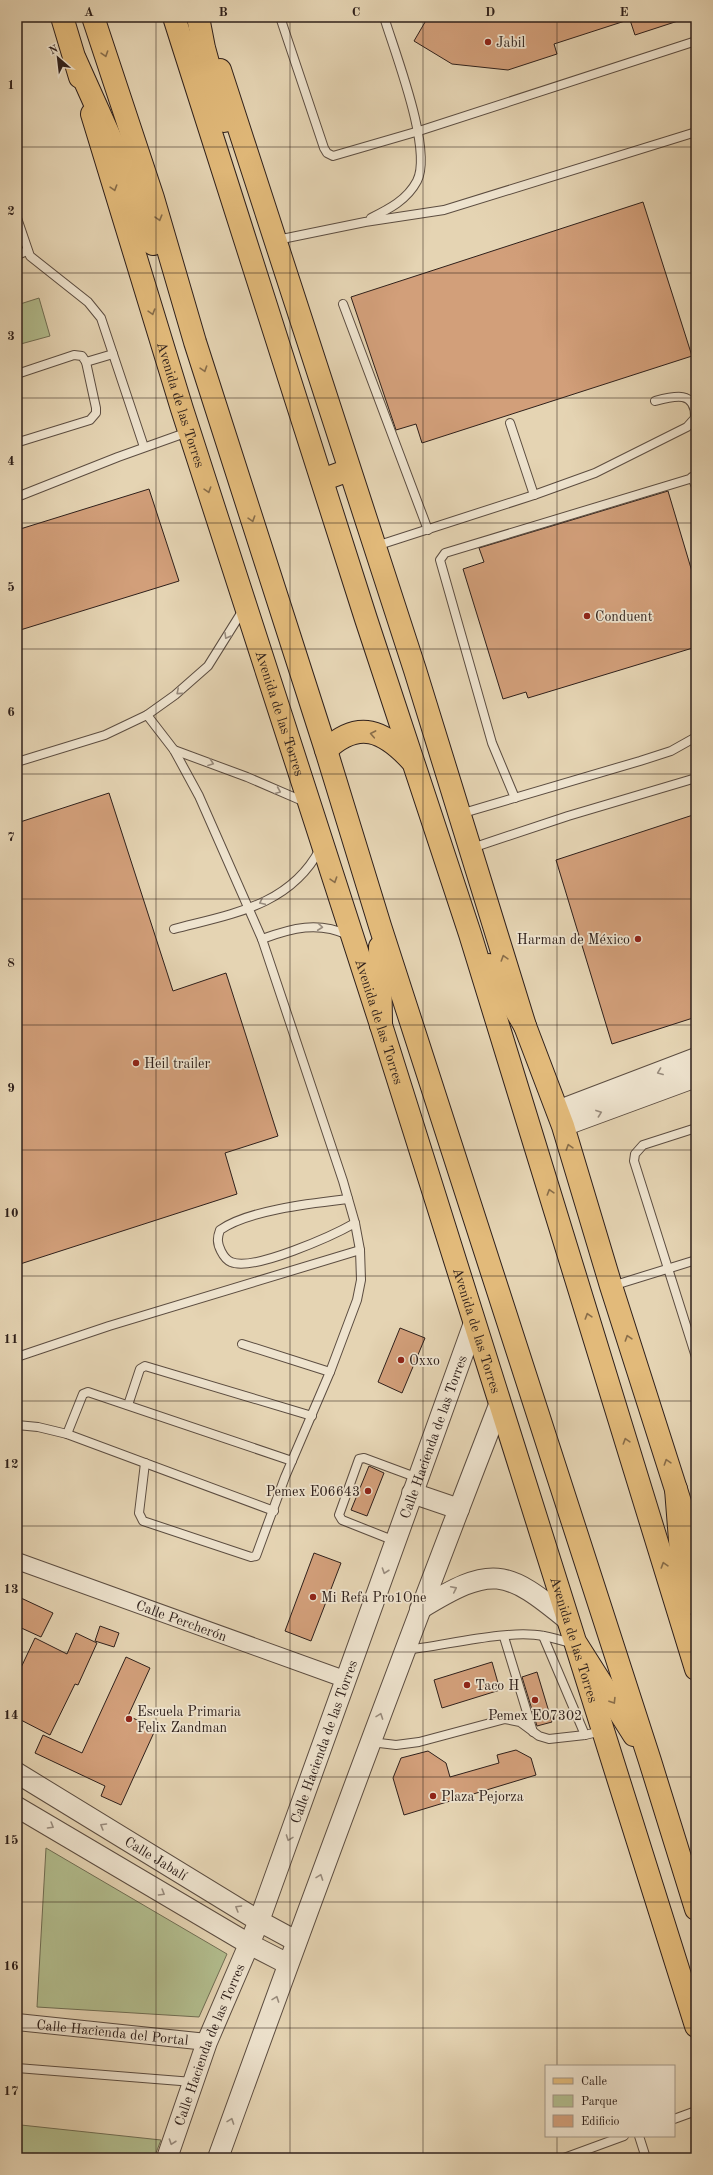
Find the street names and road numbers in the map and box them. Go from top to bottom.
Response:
street label: Avenida de las Torres [154,340,206,470]
street label: Avenida de las Torres [253,649,306,778]
street label: Avenida de las Torres [352,957,405,1086]
street label: Avenida de las Torres [450,1266,503,1395]
street label: Calle Hacienda de las Torres [398,1353,470,1521]
street label: Avenida de las Torres [547,1575,600,1704]
street label: Calle Percherón [134,1598,229,1644]
street label: Calle Hacienda de las Torres [289,1658,360,1826]
street label: Calle Jabalí [122,1835,189,1883]
street label: Calle Hacienda de las Torres [173,1962,248,2128]
street label: Calle Hacienda del Portal [36,2018,189,2048]

